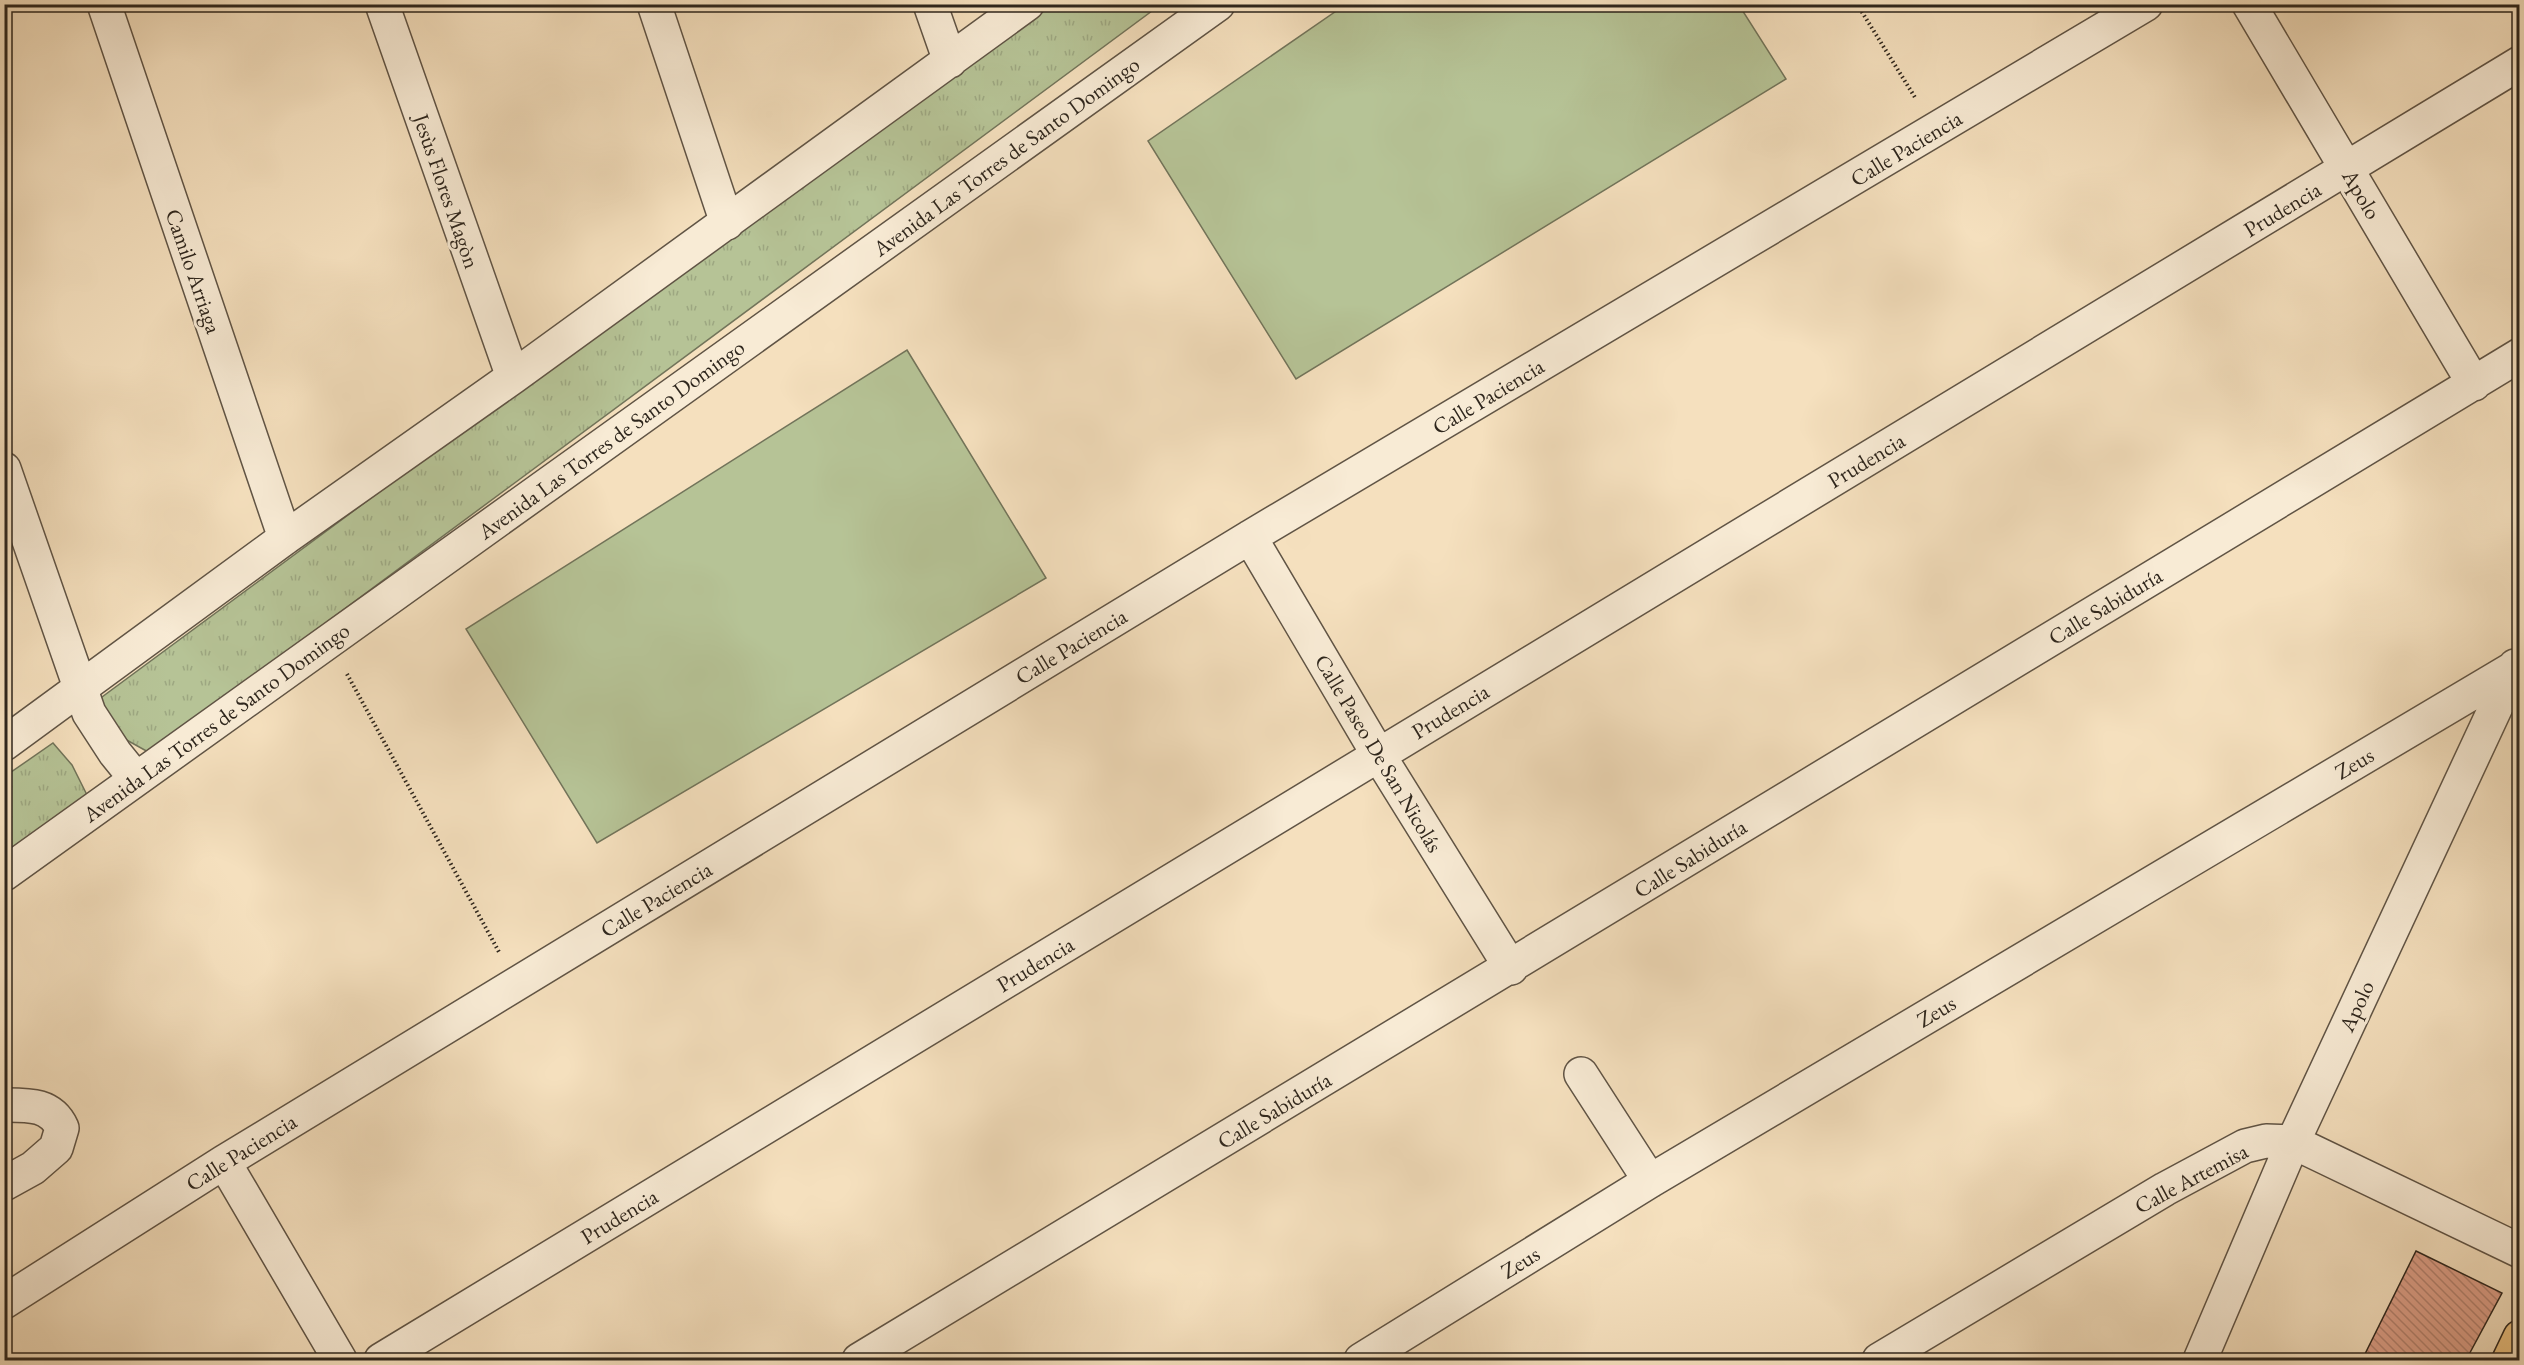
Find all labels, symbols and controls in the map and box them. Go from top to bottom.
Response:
street label: Avenida Las Torres de Santo Domingo [866,50,1146,264]
street label: Calle Paciencia [1845,104,1968,193]
street label: Jesùs Flores Magòn [406,108,487,273]
street label: Apolo [2335,163,2388,225]
street label: Prudencia [2238,175,2327,244]
street label: Camilo Arriaga [159,205,228,338]
street label: Avenida Las Torres de Santo Domingo [471,333,751,547]
street label: Calle Paciencia [1427,352,1550,441]
street label: Prudencia [1822,426,1911,495]
street label: Calle Sabiduría [2043,561,2168,652]
street label: Calle Paciencia [1010,602,1133,691]
street label: Avenida Las Torres de Santo Domingo [76,616,356,830]
street label: Calle Paseo De San Nicolás [1308,649,1449,858]
street label: Prudencia [1406,677,1495,746]
street label: Zeus [2329,741,2379,786]
street label: Calle Sabiduría [1628,812,1752,905]
street label: Calle Paciencia [595,855,718,944]
street label: Prudencia [991,930,1080,999]
street label: Apolo [2332,976,2381,1037]
street label: Zeus [1911,989,1961,1034]
street label: Calle Sabiduría [1212,1065,1337,1156]
street label: Calle Paciencia [180,1107,302,1198]
street label: Calle Artemisa [2130,1136,2253,1220]
street label: Prudencia [575,1182,664,1251]
street label: Zeus [1495,1239,1545,1285]

